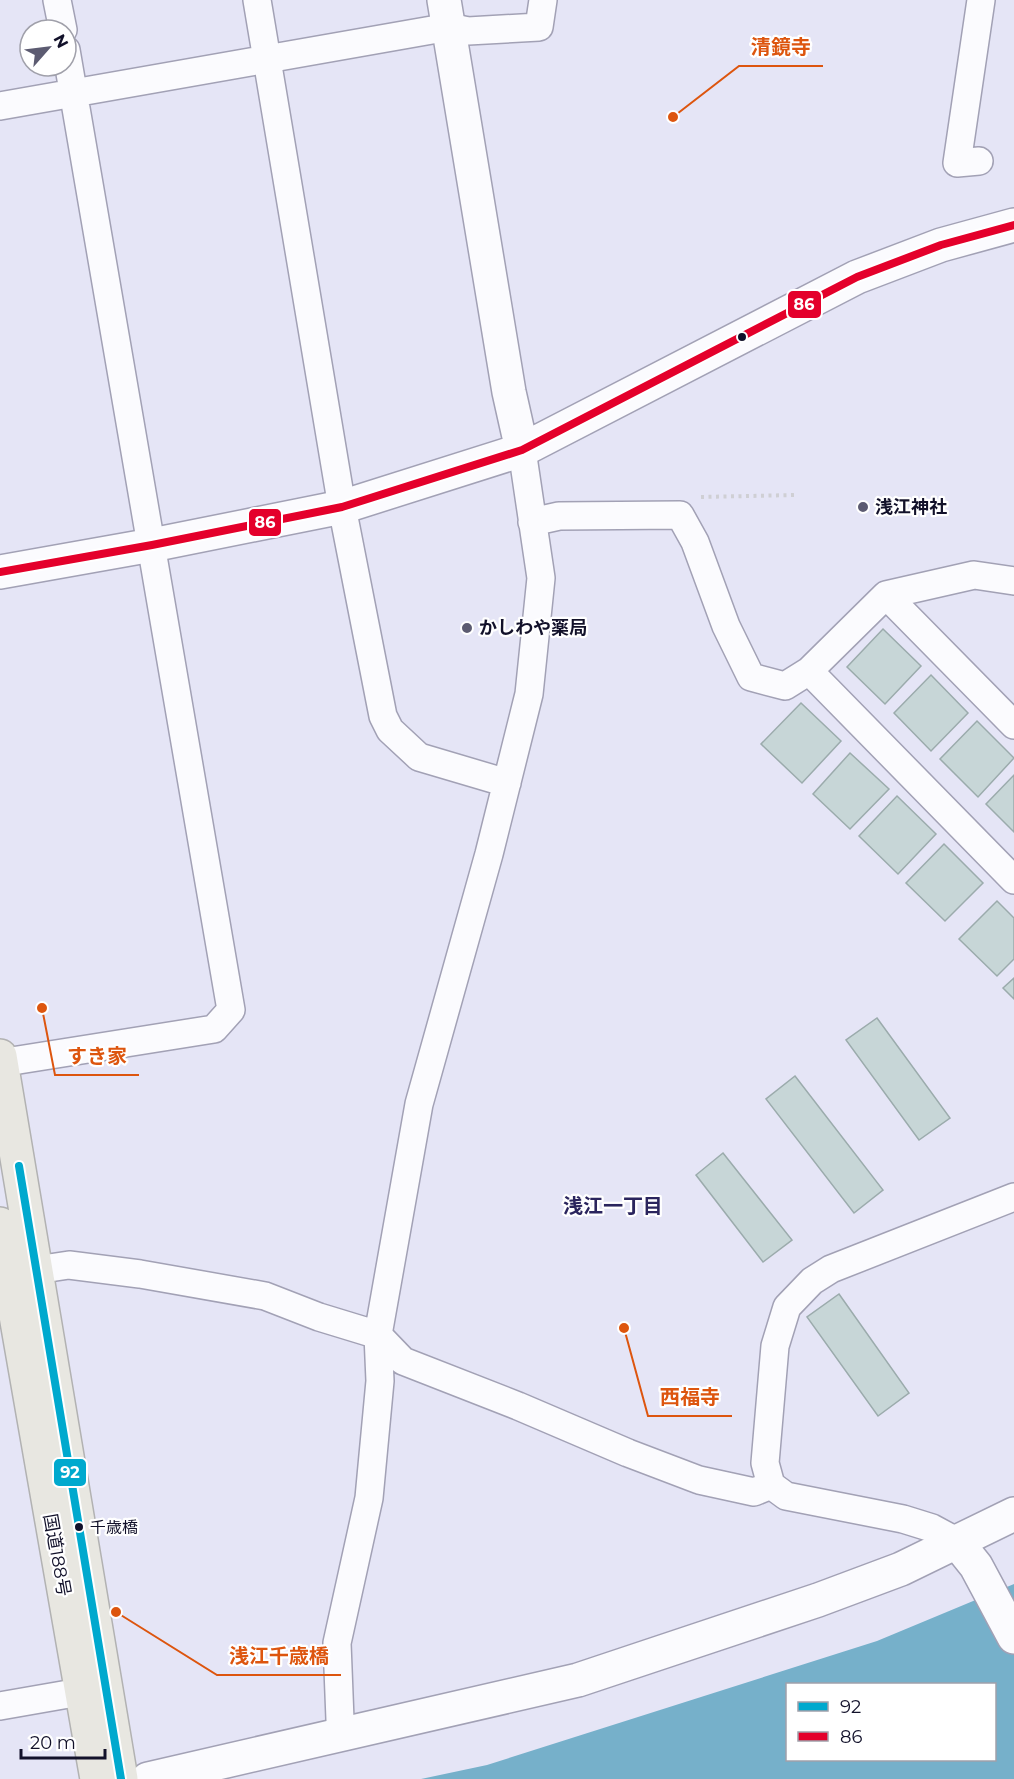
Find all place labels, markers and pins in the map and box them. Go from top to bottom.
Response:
callout: 清鏡寺 [739,28,823,66]
unlabelled marker [736,331,748,343]
place label: 浅江神社 [875,496,947,518]
marker: 浅江神社 [856,500,870,514]
place label: かしわや薬局 [479,617,587,639]
marker: かしわや薬局 [460,621,474,635]
callout: すき家 [55,1037,139,1075]
callout: 西福寺 [648,1378,732,1416]
place label: 千歳橋 [90,1518,138,1537]
marker: 千歳橋 [73,1521,85,1533]
callout: 浅江千歳橋 [217,1637,341,1675]

